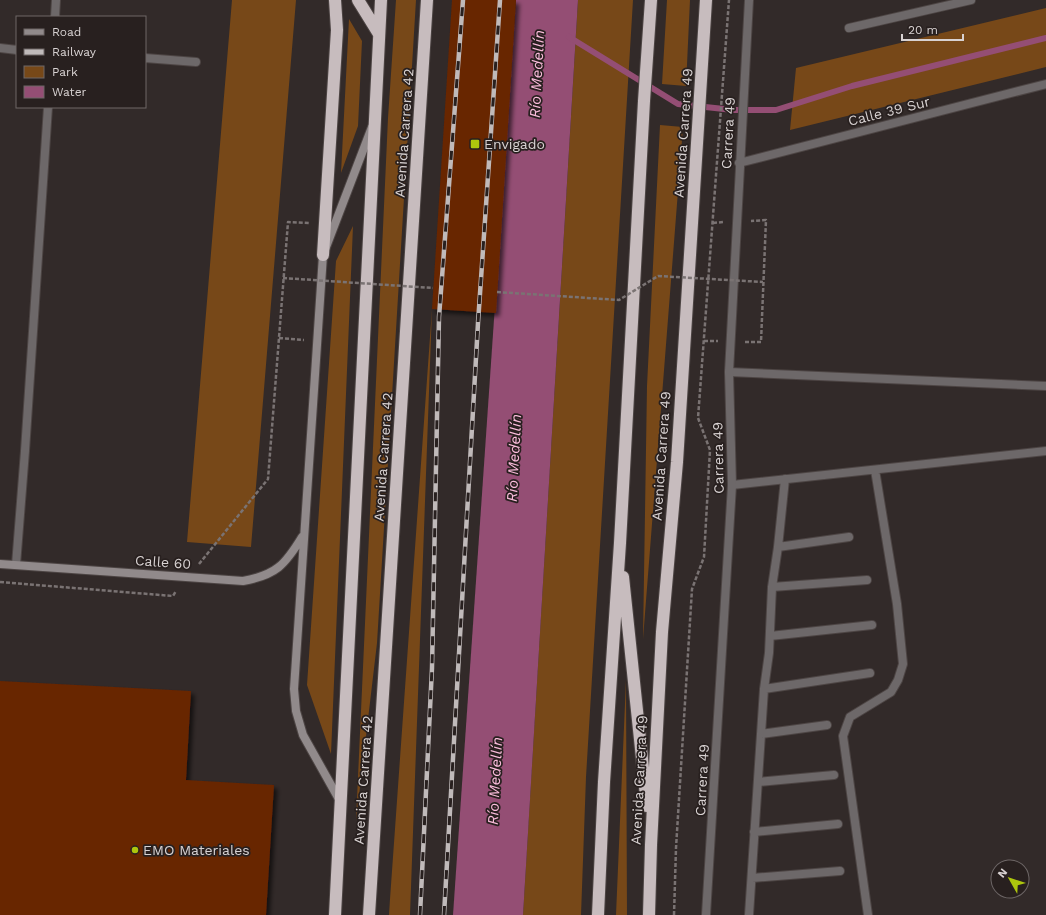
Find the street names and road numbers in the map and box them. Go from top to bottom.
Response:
street label: Avenida Carrera 42 [392,68,416,198]
street label: Avenida Carrera 49 [671,68,695,198]
street label: Calle 39 Sur [846,93,932,129]
street label: Carrera 49 [718,97,738,169]
street label: Avenida Carrera 49 [649,391,673,521]
street label: Avenida Carrera 42 [371,392,395,522]
street label: Carrera 49 [709,422,727,494]
street label: Calle 60 [134,552,192,572]
street label: Avenida Carrera 42 [351,715,375,845]
street label: Avenida Carrera 49 [628,715,650,845]
street label: Carrera 49 [692,744,712,816]

